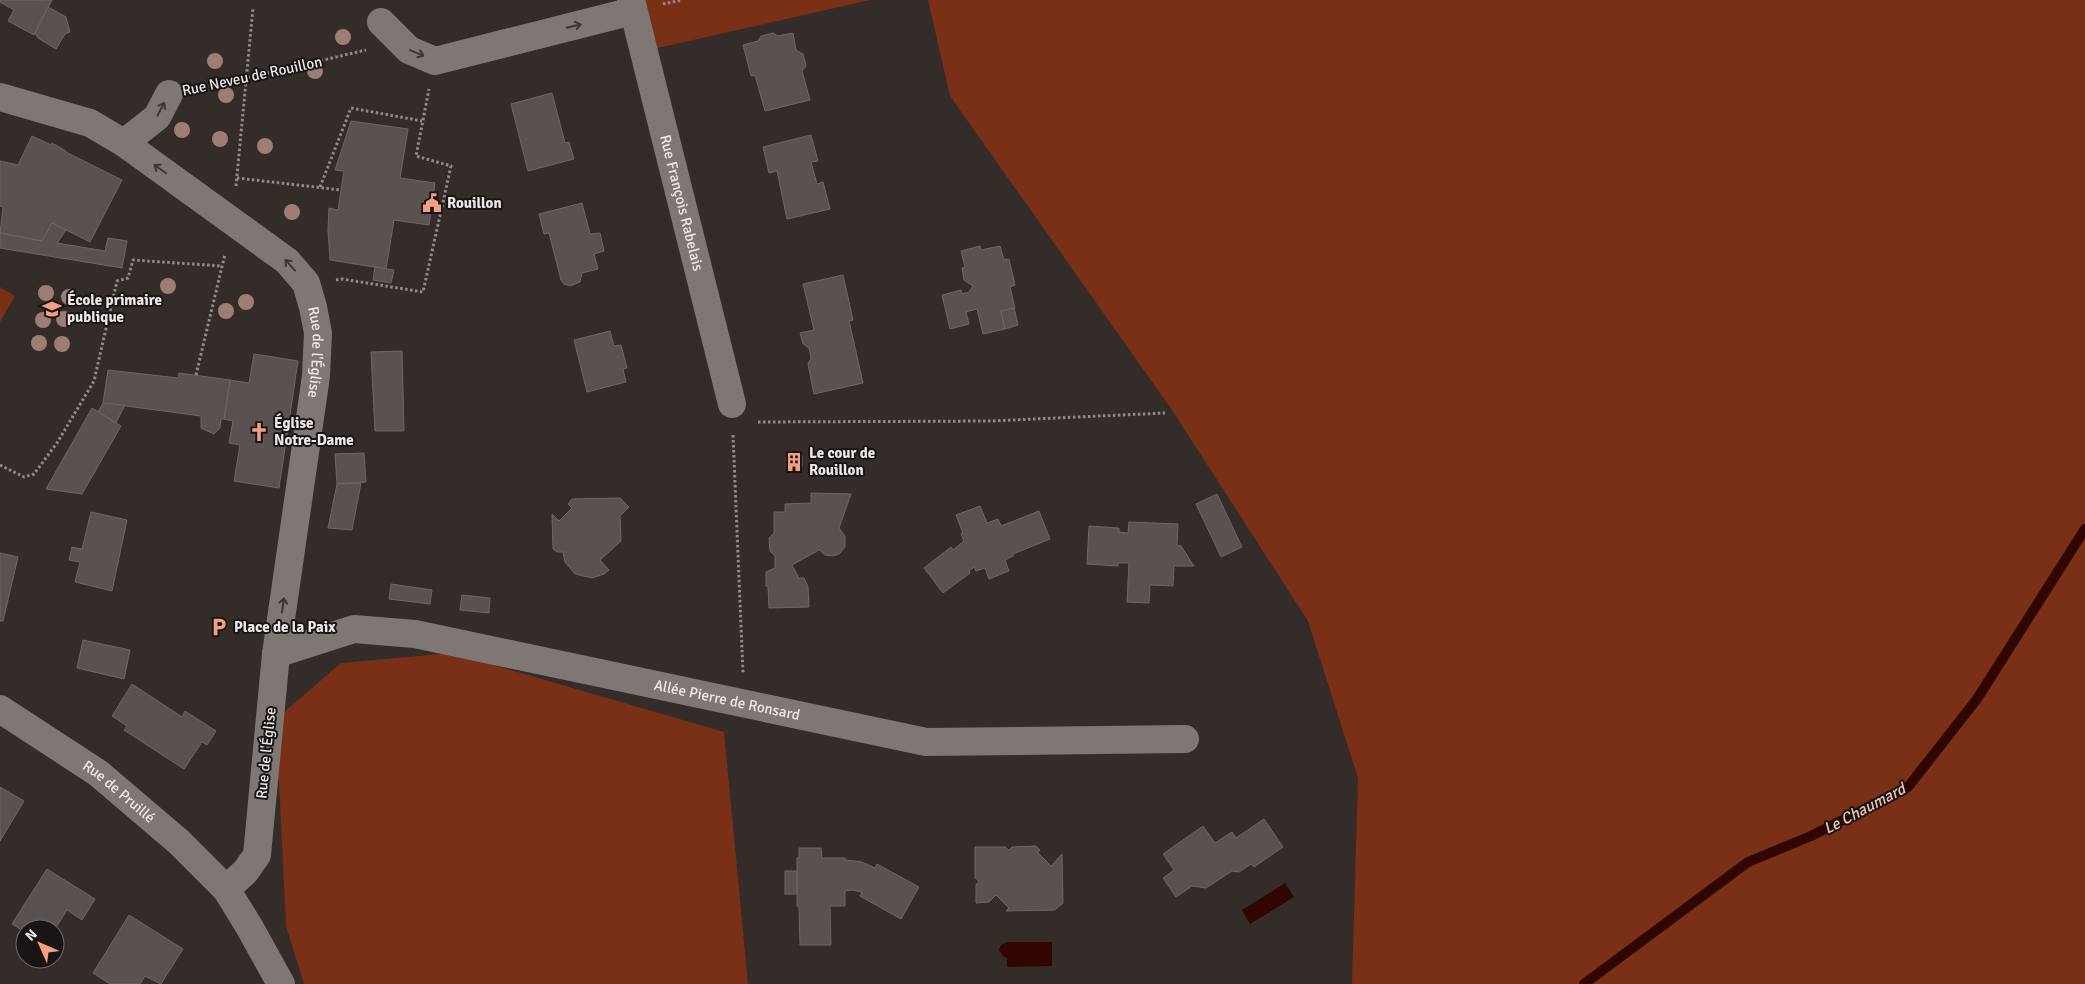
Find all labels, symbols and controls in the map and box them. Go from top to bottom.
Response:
one-way arrow [565,21,581,30]
one-way arrow [409,49,424,59]
street label: Rue Neveu de Rouillon [180,52,324,100]
one-way arrow [156,101,166,116]
street label: Rue François Rabelais [656,133,707,273]
one-way arrow [154,163,167,174]
public building icon: Rouillon [421,192,443,214]
place label: Rouillon [447,194,502,212]
one-way arrow [284,259,296,272]
place label: École primaire publique [67,290,162,326]
school or university icon: École primaire publique [41,298,63,320]
street label: Rue de l'Église [304,305,327,399]
place label: Église Notre-Dame [274,413,354,449]
church icon: Église Notre-Dame [248,421,270,443]
place label: Le cour de Rouillon [809,444,875,479]
building icon: Le cour de Rouillon [783,451,805,473]
one-way arrow [278,598,288,614]
parking icon: Place de la Paix [208,616,230,638]
place label: Place de la Paix [234,618,336,636]
street label: Allée Pierre de Ronsard [652,676,802,724]
street label: Rue de l'Église [251,706,280,800]
street label: Rue de Pruillé [79,757,159,827]
water label: Le Chaumard [1820,778,1911,839]
north arrow [15,919,65,969]
text: N [22,926,41,945]

